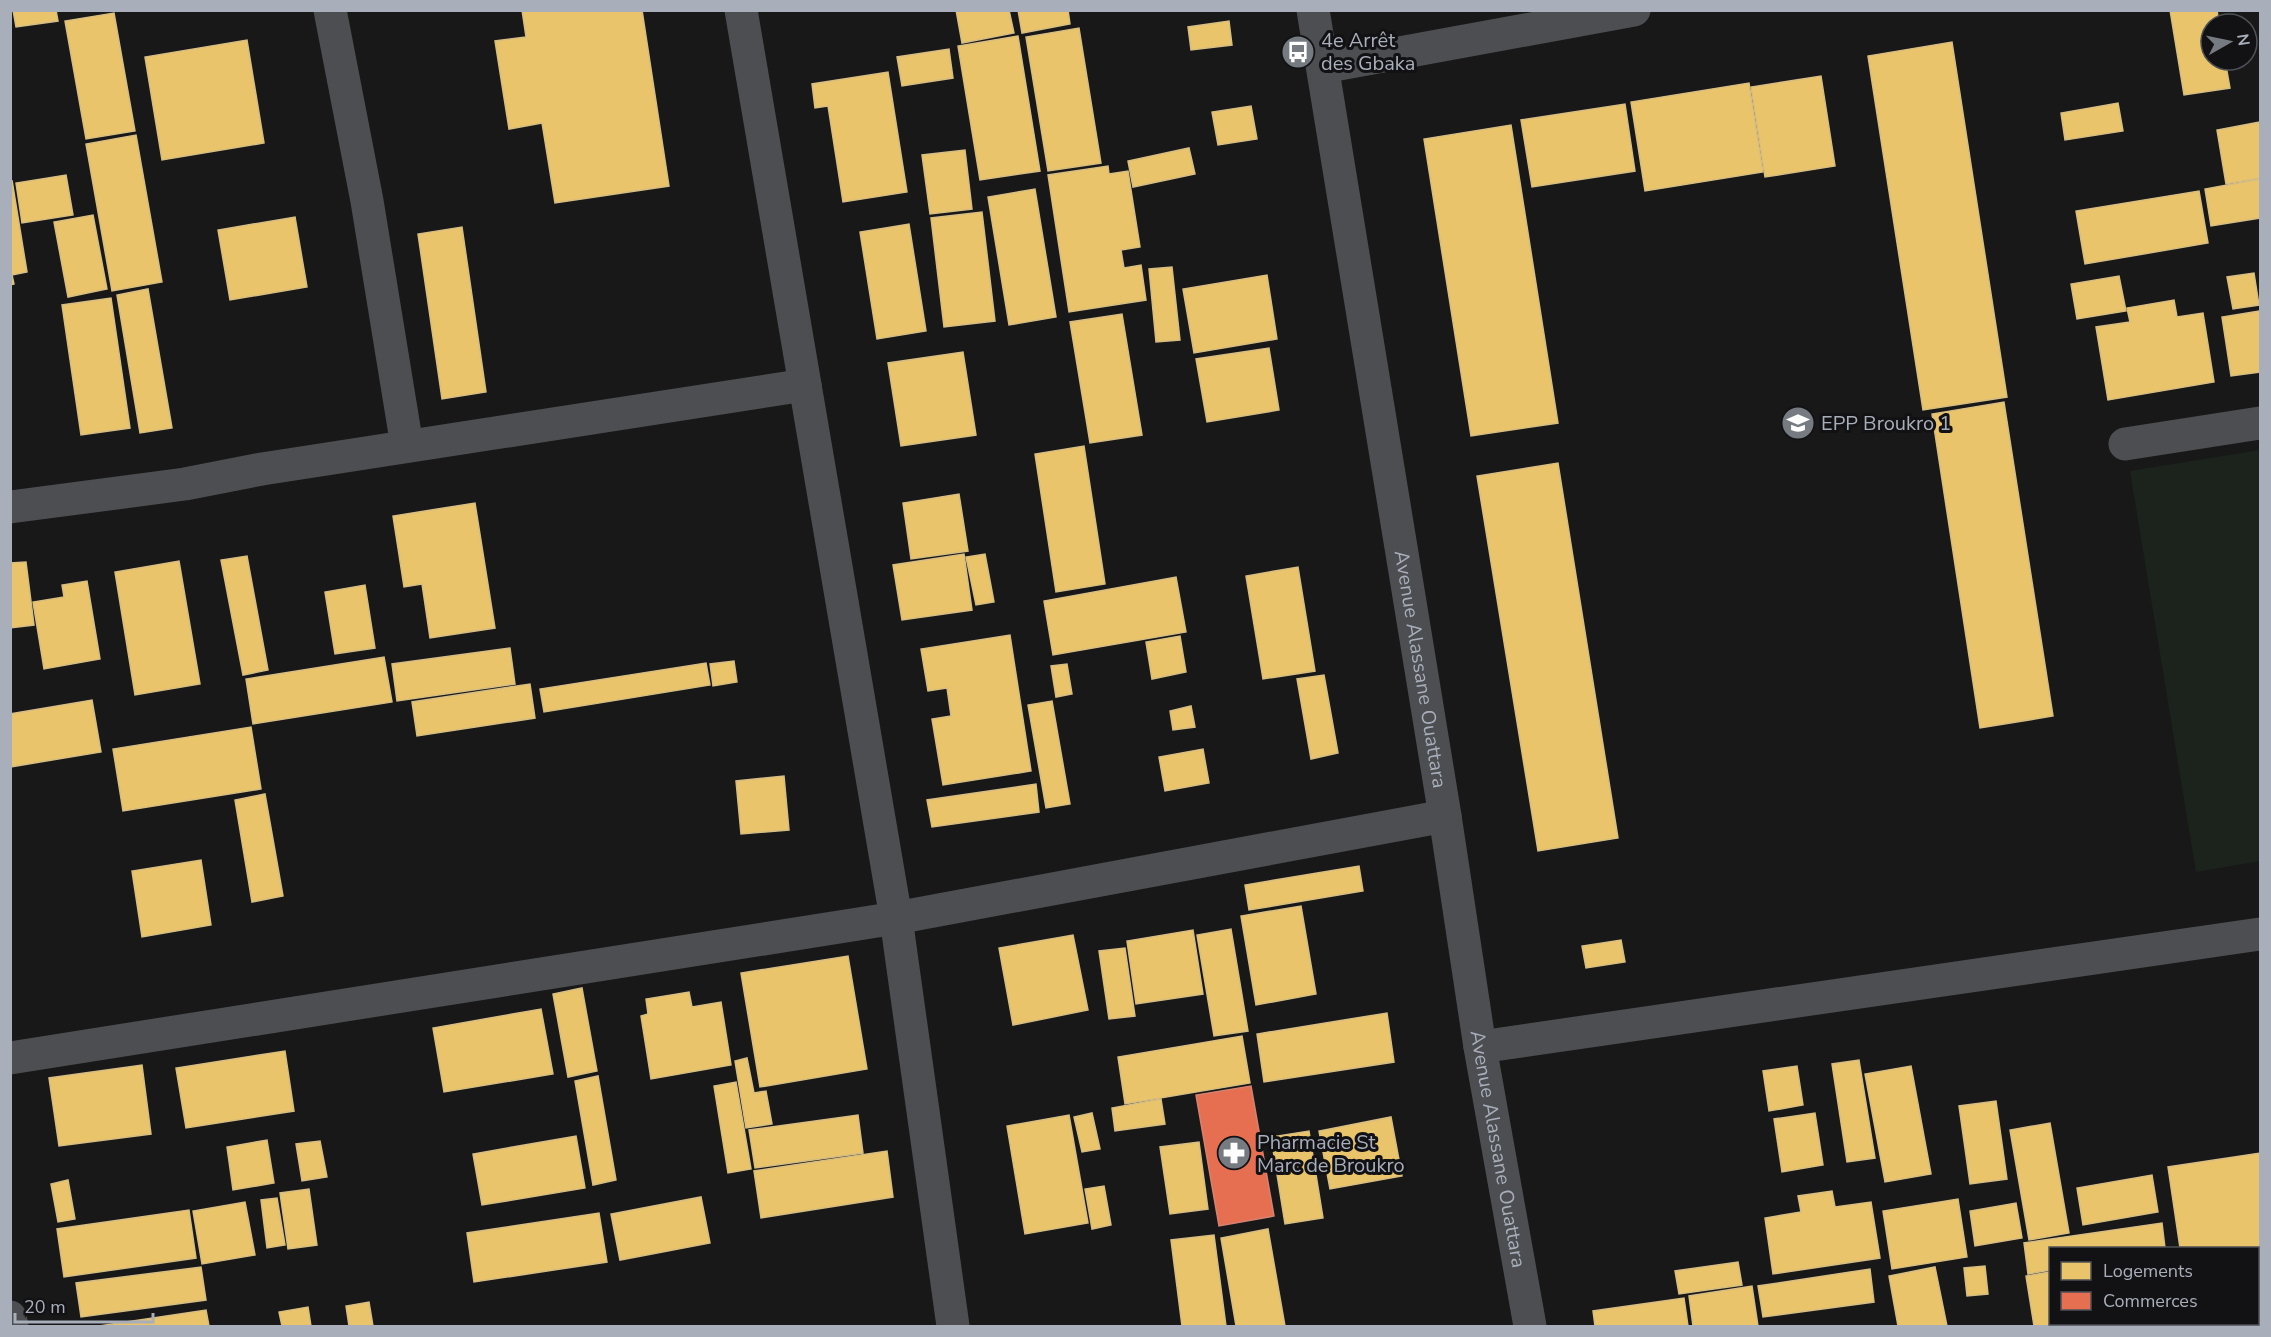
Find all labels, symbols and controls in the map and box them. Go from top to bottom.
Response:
north arrow [2199,12,2259,72]
place label: 4e Arrêt des Gbaka [1321,27,1415,77]
text: N [2231,32,2255,47]
bus stop icon: 4e Arrêt des Gbaka [1280,34,1316,70]
school or university icon: EPP Broukro 1 [1780,405,1816,441]
place label: EPP Broukro 1 [1821,410,1951,437]
street label: Avenue Alassane Ouattara [1388,548,1454,790]
street label: Avenue Alassane Ouattara [1464,1028,1533,1270]
place label: Pharmacie St Marc de Broukro [1257,1129,1405,1179]
pharmacy icon: Pharmacie St Marc de Broukro [1216,1135,1252,1171]
legend [2049,1247,2259,1325]
text: Logements [2103,1259,2193,1283]
scale bar [15,1286,153,1324]
text: Commerces [2103,1289,2198,1313]
text: 20 m [24,1295,66,1319]

